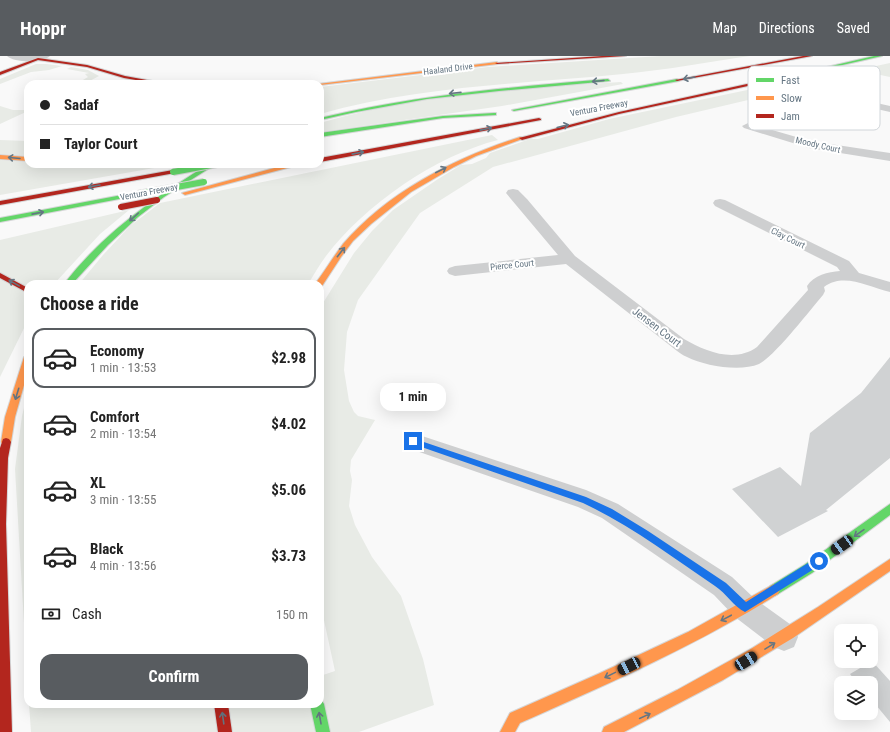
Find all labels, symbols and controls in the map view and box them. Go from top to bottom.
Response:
text: Hoppr [20,17,66,40]
text: Map [713,20,737,36]
text: Directions [759,20,815,36]
text: Saved [837,20,870,36]
street label: Haaland Drive [423,61,473,77]
legend [748,66,880,130]
one-way arrow [682,74,695,82]
text: Fast [781,74,800,87]
one-way arrow [592,77,605,85]
one-way arrow [449,89,462,97]
text: Slow [781,92,802,105]
text: Sadaf [64,96,99,114]
street label: Ventura Freeway [569,97,629,118]
text: Jam [781,110,800,123]
one-way arrow [556,122,569,129]
one-way arrow [479,125,492,133]
text: Taylor Court [64,135,138,153]
street label: Moody Court [795,135,842,155]
one-way arrow [351,149,364,157]
one-way arrow [8,154,21,162]
one-way arrow [434,166,446,173]
street label: Ventura Freeway [119,181,179,202]
one-way arrow [88,183,101,191]
one-way arrow [31,209,44,217]
one-way arrow [129,212,139,222]
street label: Clay Court [769,225,807,251]
one-way arrow [337,246,345,257]
street label: Pierce Court [490,258,535,272]
one-way arrow [8,278,20,286]
text: Choose a ride [40,293,139,314]
street label: Jensen Court [630,305,684,350]
icon: car [42,340,78,376]
text: Economy [90,342,144,360]
text: $2.98 [271,349,306,367]
text: 1 min · 13:53 [90,360,156,375]
callout: 1 min [380,383,446,411]
one-way arrow [13,388,20,401]
text: 1 min [399,389,427,404]
icon: car [42,406,78,442]
text: Comfort [90,408,139,426]
text: $4.02 [271,415,306,433]
text: 2 min · 13:54 [90,426,156,441]
route end [404,432,422,450]
icon: car [42,472,78,508]
text: XL [90,474,106,492]
text: $5.06 [271,481,306,499]
text: 3 min · 13:55 [90,492,156,507]
one-way arrow [854,529,865,537]
car [829,533,855,557]
icon: car [42,538,78,574]
text: Black [90,540,123,558]
text: $3.73 [271,547,306,565]
route start [810,552,828,570]
text: 4 min · 13:56 [90,558,156,573]
icon: cash [40,603,62,625]
text: Cash [72,605,102,623]
text: 150 m [276,607,308,622]
one-way arrow [720,615,732,622]
map controls [834,624,878,720]
button: locate [834,624,878,668]
one-way arrow [764,641,776,649]
car [733,650,759,672]
button: Confirm [40,654,308,700]
car [616,655,642,677]
one-way arrow [604,672,616,679]
button: layers [834,676,878,720]
one-way arrow [219,712,227,725]
one-way arrow [316,712,324,725]
one-way arrow [638,712,650,719]

